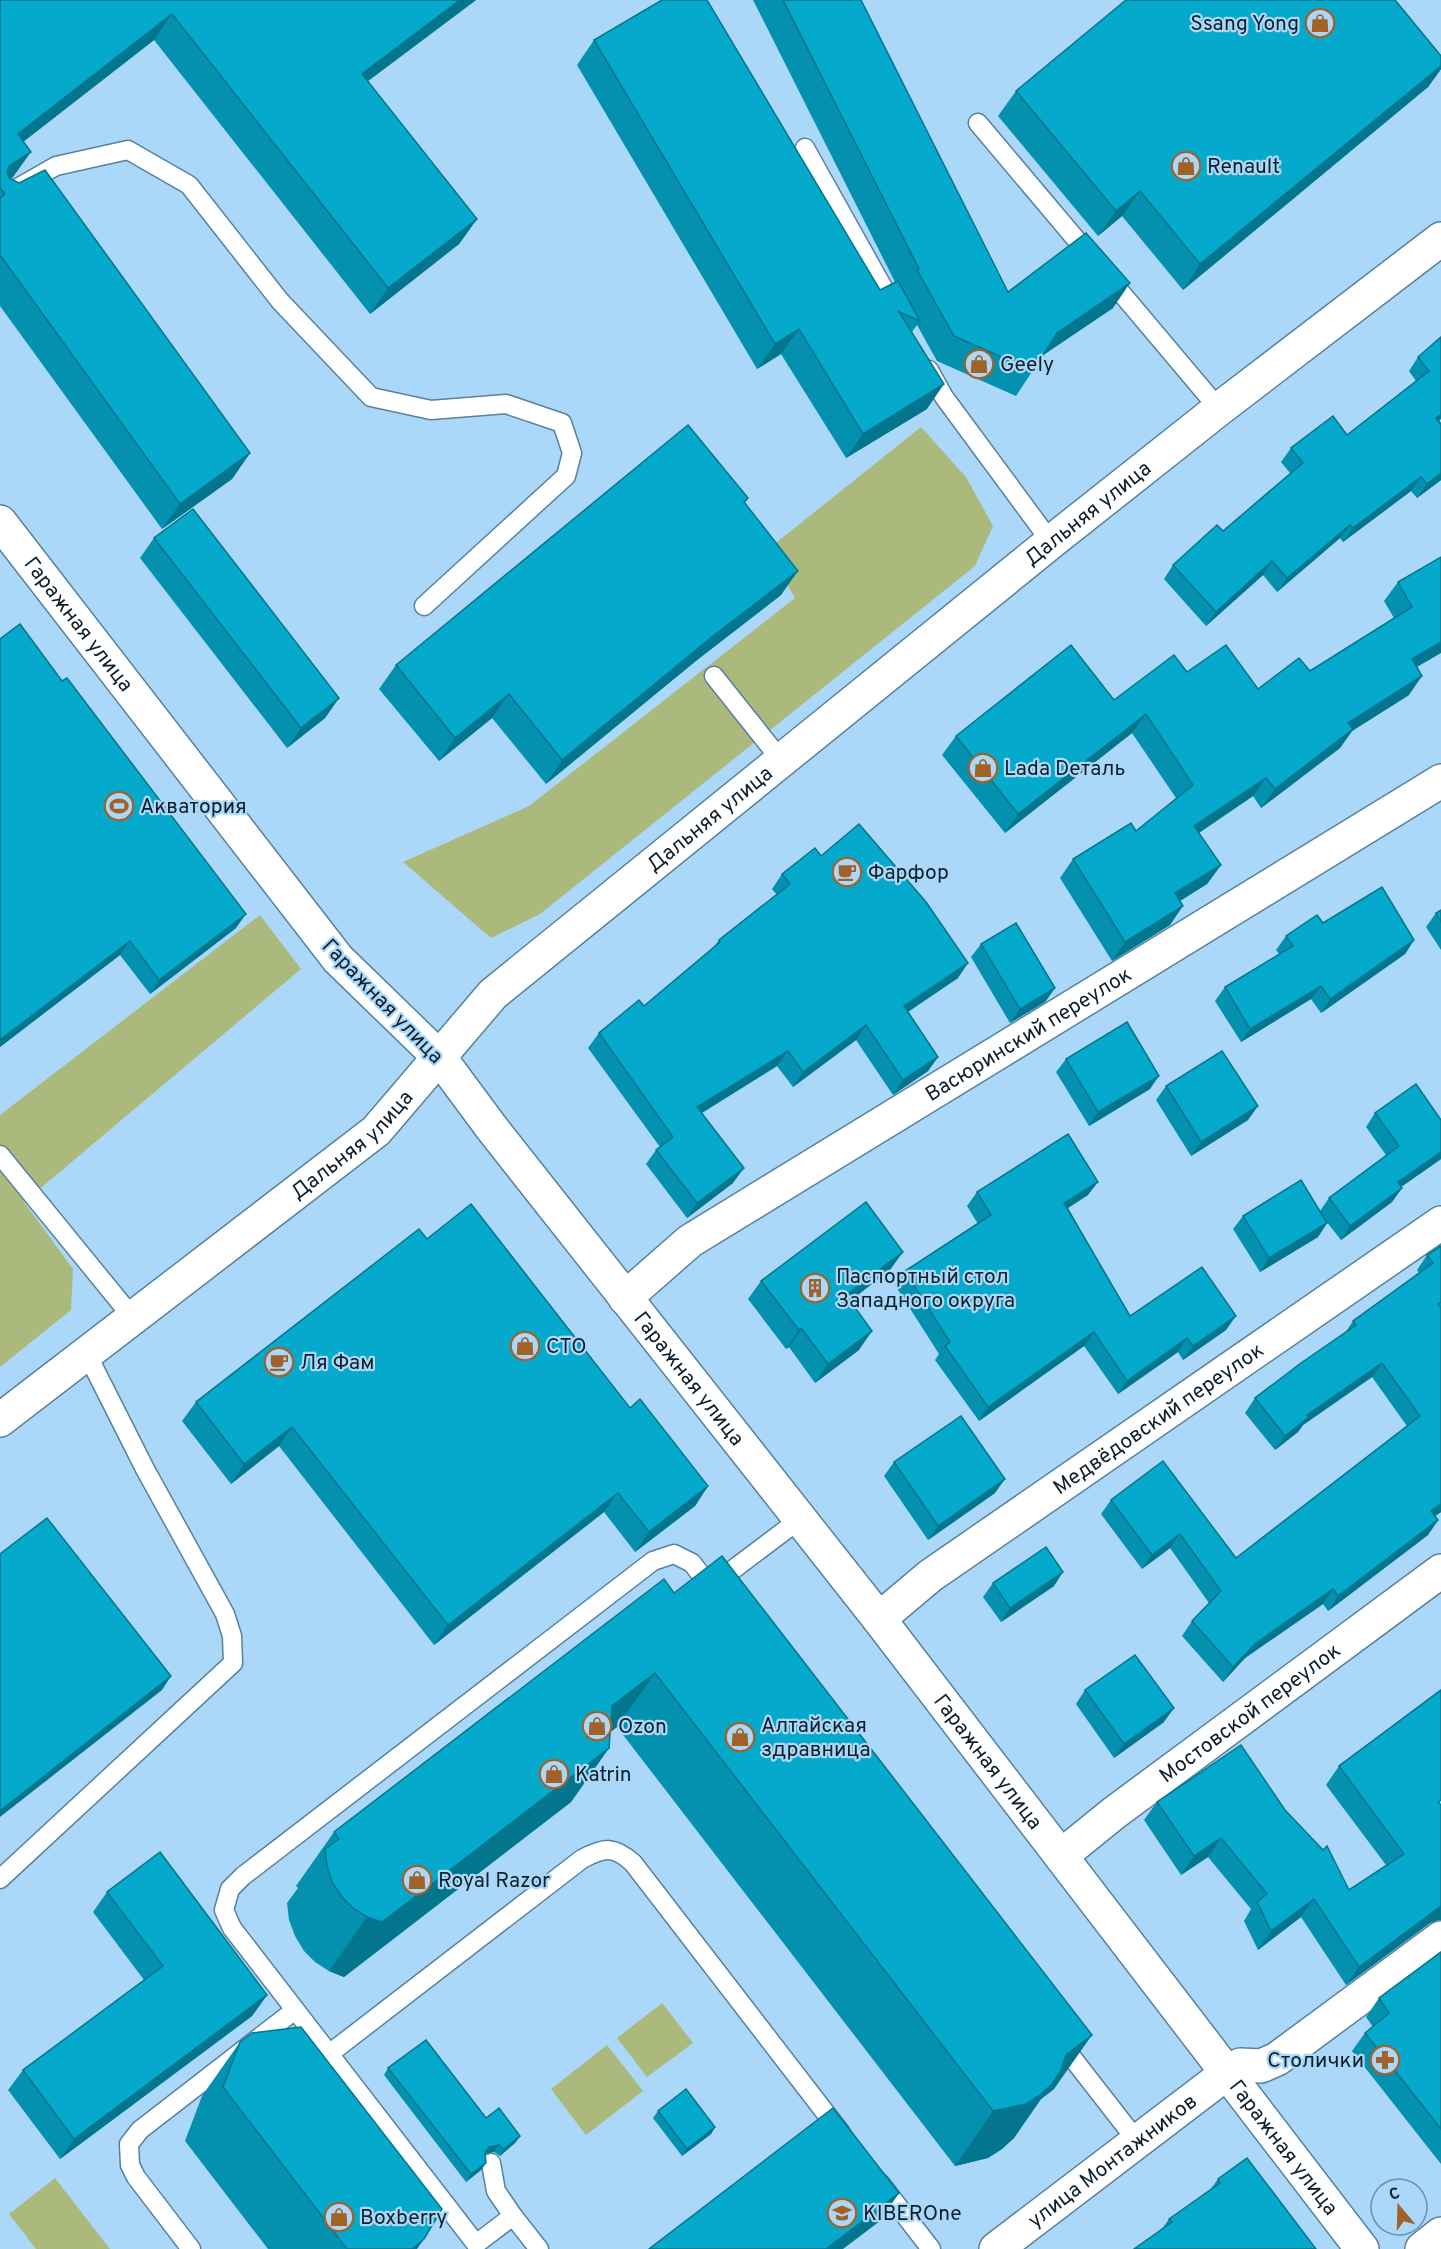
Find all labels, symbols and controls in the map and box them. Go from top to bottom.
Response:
shop icon: Ssang Yong [1304,7,1336,39]
place label: Ssang Yong [1190,11,1299,38]
shop icon: Renault [1170,150,1202,182]
place label: Renault [1207,154,1280,181]
shop icon: Geely [963,348,995,380]
place label: Geely [1000,352,1054,379]
street label: Дальняя улица [1020,456,1157,573]
street label: Гаражная улица [17,552,139,698]
shop icon: Lada Dеталь [967,752,999,784]
place label: Lada Dеталь [1004,756,1125,783]
street label: Дальняя улица [642,761,779,879]
sports icon: Акватория [103,790,135,822]
place label: Акватория [140,794,247,821]
cafe icon: Фарфор [831,856,863,888]
place label: Фарфор [868,860,949,887]
street label: Гаражная улица [315,934,449,1070]
street label: Васюринский переулок [921,962,1137,1109]
street label: Дальняя улица [286,1085,420,1207]
place label: Паспортный стол Западного округа [836,1264,1015,1315]
building icon: Паспортный стол Западного округа [799,1272,831,1304]
street label: Гаражная улица [627,1307,749,1452]
shop icon: СТО [509,1330,541,1362]
place label: СТО [546,1334,587,1361]
street label: Медвёдовский переулок [1048,1337,1270,1502]
cafe icon: Ля Фам [263,1346,295,1378]
place label: Ля Фам [300,1350,375,1377]
street label: Мостовской переулок [1154,1638,1347,1790]
street label: Гаражная улица [927,1689,1048,1836]
shop icon: Ozon [581,1710,613,1742]
place label: Алтайская здравница [761,1713,871,1764]
place label: Ozon [618,1714,667,1741]
shop icon: Алтайская здравница [724,1721,756,1753]
shop icon: Katrin [538,1758,570,1790]
place label: Katrin [575,1762,632,1789]
shop icon: Royal Razor [401,1864,433,1896]
place label: Royal Razor [438,1868,550,1895]
pharmacy icon: Столички [1369,2044,1401,2076]
place label: Столички [1267,2048,1364,2075]
street label: Гаражная улица [1222,2075,1343,2221]
street label: улица Монтажников [1023,2089,1203,2235]
north arrow [1369,2177,1429,2237]
text: С [1387,2184,1403,2206]
school or university icon: KIBEROne [826,2197,858,2229]
shop icon: Boxberry [323,2201,355,2233]
place label: KIBEROne [863,2201,962,2228]
place label: Boxberry [360,2205,447,2232]

